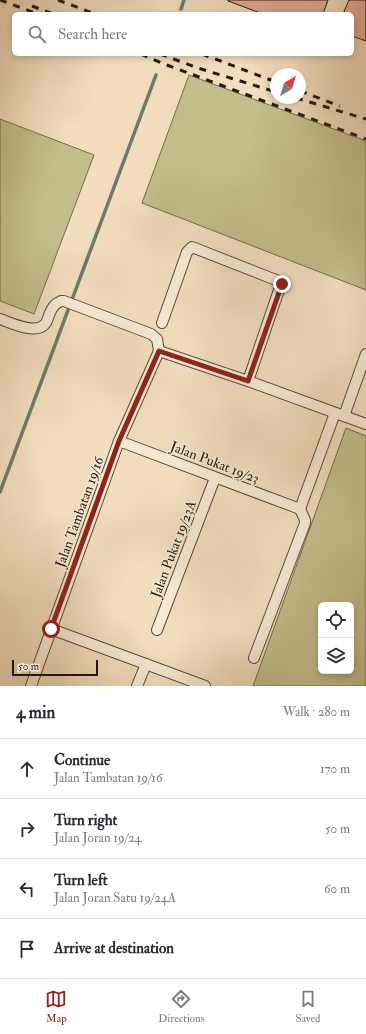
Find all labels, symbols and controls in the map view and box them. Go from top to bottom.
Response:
search box [12,12,354,56]
icon: search [26,23,48,45]
text: Search here [58,25,127,44]
north arrow [270,68,306,104]
route end [273,275,291,293]
street label: Jalan Pukat 19/23 [167,437,262,487]
street label: Jalan Tambatan 19/16 [51,453,108,571]
street label: Jalan Pukat 19/23A [147,498,200,601]
map controls [318,602,354,674]
button: locate [318,602,354,638]
route start [42,620,60,638]
button: layers [318,638,354,674]
scale bar [12,658,98,677]
text: 50 m [18,660,39,673]
text: 4 min [16,702,55,723]
text: Walk · 280 m [283,704,350,720]
text: Continue [54,751,110,770]
icon: ahead [16,758,38,780]
text: 170 m [320,761,350,777]
text: Jalan Tambatan 19/16 [54,770,163,786]
text: Turn right [54,811,117,830]
icon: right [16,818,38,840]
text: 50 m [325,821,350,837]
text: Jalan Joran 19/24 [54,830,142,846]
text: Turn left [54,871,108,890]
icon: left [16,878,38,900]
text: 60 m [324,881,350,897]
text: Jalan Joran Satu 19/24A [54,890,176,906]
icon: arrive [16,938,38,960]
text: Arrive at destination [54,939,174,958]
tab: Map [45,988,67,1025]
tab: Directions [158,988,205,1025]
tab: Saved [295,988,321,1025]

